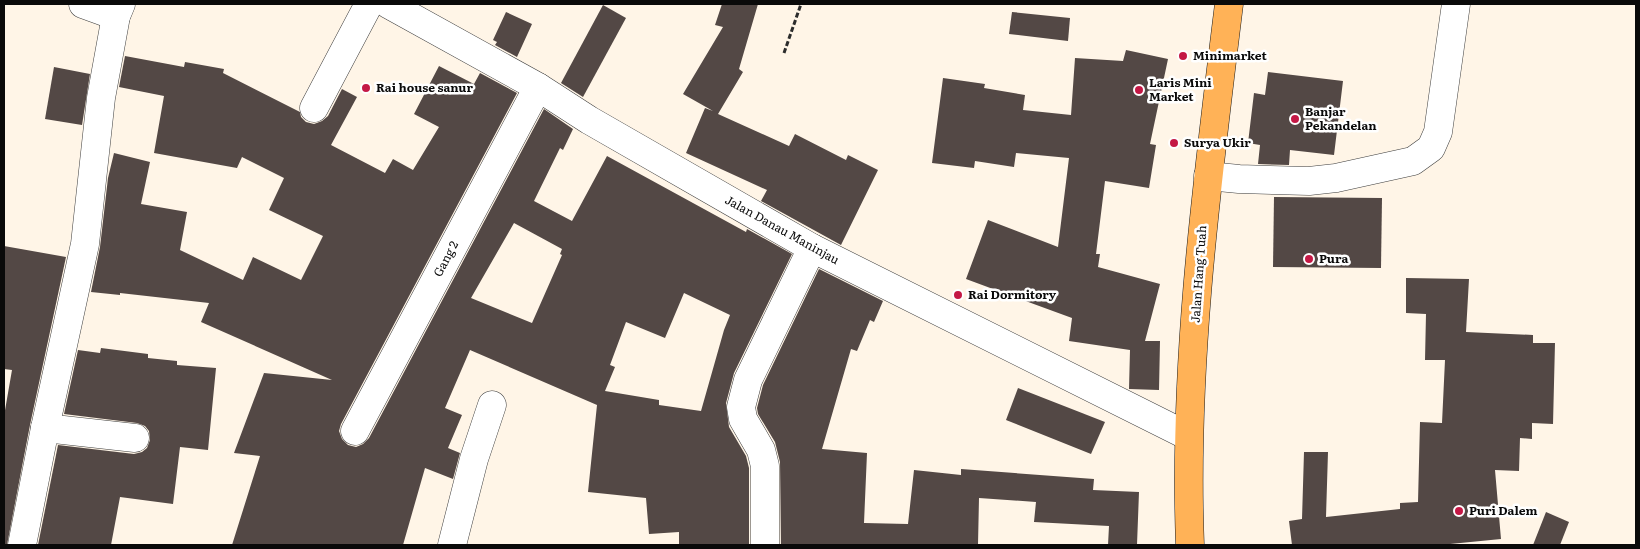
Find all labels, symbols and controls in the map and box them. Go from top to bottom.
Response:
place label: Minimarket [1193,46,1267,64]
marker: Minimarket [1177,50,1189,62]
place label: Laris Mini Market [1149,73,1212,105]
place label: Rai house sanur [376,78,473,96]
marker: Rai house sanur [360,82,372,94]
marker: Laris Mini Market [1133,84,1145,96]
place label: Banjar Pekandelan [1305,102,1377,134]
marker: Banjar Pekandelan [1289,113,1301,125]
place label: Surya Ukir [1184,133,1251,151]
marker: Surya Ukir [1168,137,1180,149]
street label: Jalan Danau Maninjau [722,190,843,268]
street label: Jalan Hang Tuah [1186,225,1210,323]
street label: Gang 2 [428,237,462,280]
place label: Pura [1319,249,1348,267]
marker: Pura [1303,253,1315,265]
place label: Rai Dormitory [968,285,1057,303]
marker: Rai Dormitory [952,289,964,301]
place label: Puri Dalem [1469,501,1537,519]
marker: Puri Dalem [1453,505,1465,517]

